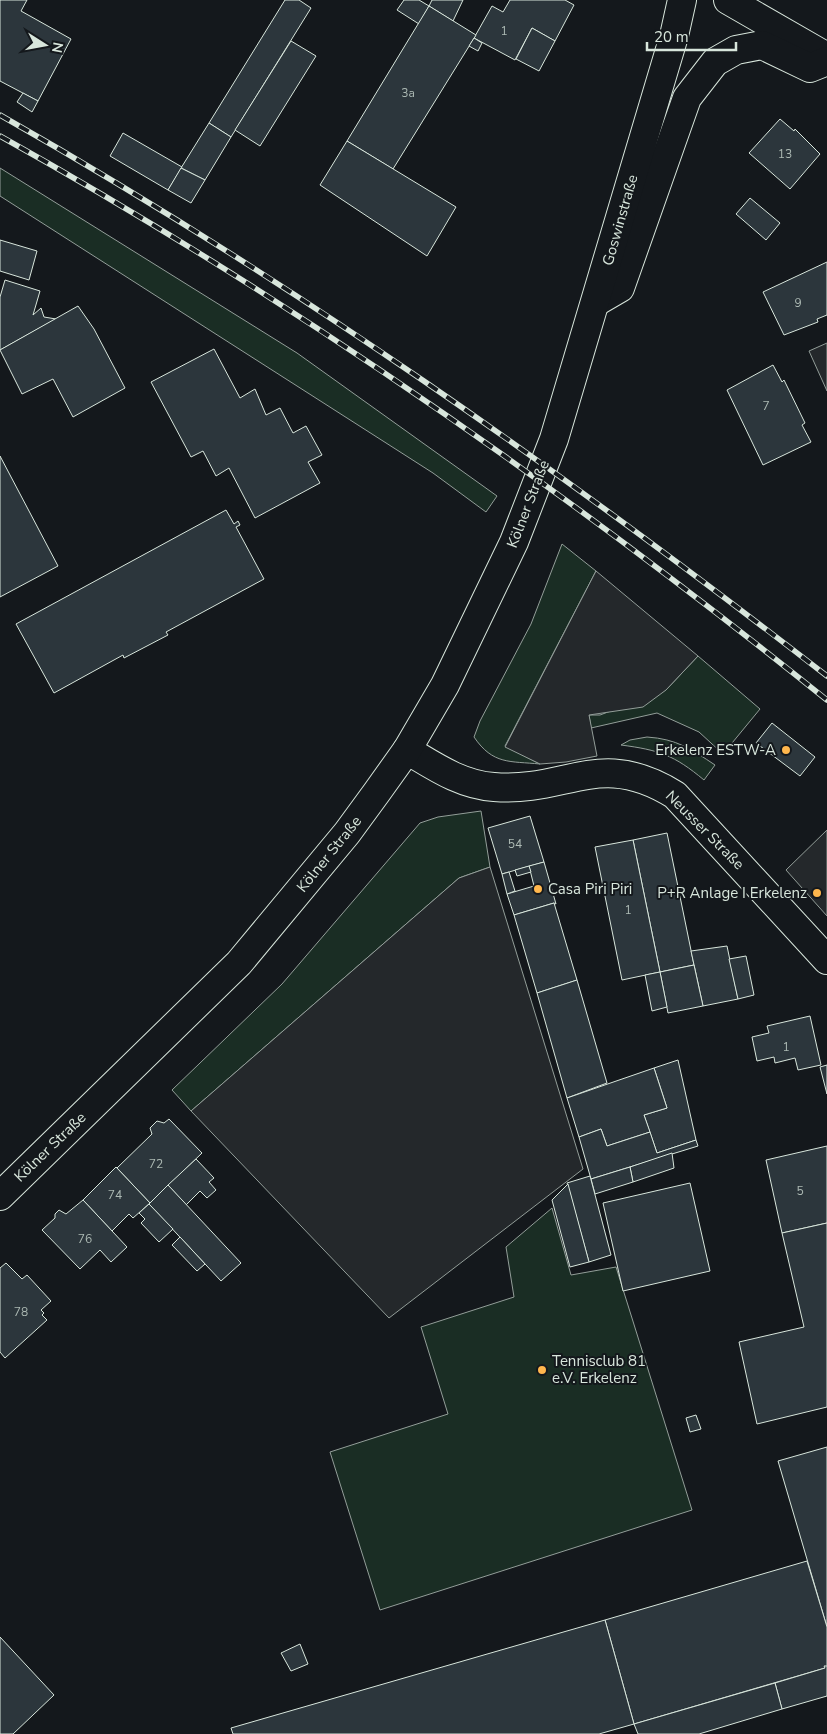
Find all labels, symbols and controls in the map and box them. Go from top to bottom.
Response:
north arrow [20,20,70,70]
scale bar [647,20,736,52]
house number: 1 [500,23,508,39]
text: 20 m [654,27,689,47]
text: N [47,40,68,54]
house number: 3a [401,85,415,101]
house number: 13 [778,146,792,162]
street label: Goswinstraße [597,172,643,268]
house number: 9 [794,295,802,311]
house number: 7 [762,398,770,414]
street label: Kölner Straße [502,457,554,551]
place label: Erkelenz ESTW-A [655,740,776,760]
marker: Erkelenz ESTW-A [780,744,792,756]
street label: Neusser Straße [661,786,749,874]
street label: Kölner Straße [292,812,366,896]
house number: 54 [508,836,522,852]
place label: Casa Piri Piri [548,879,632,899]
marker: Casa Piri Piri [532,883,544,895]
place label: P+R Anlage I Erkelenz [657,883,807,903]
marker: P+R Anlage I Erkelenz [811,887,823,899]
house number: 1 [624,902,632,918]
house number: 1 [782,1039,790,1055]
street label: Kölner Straße [10,1108,90,1186]
house number: 72 [149,1156,163,1172]
house number: 5 [796,1183,804,1199]
house number: 74 [108,1187,122,1203]
house number: 76 [78,1231,92,1247]
house number: 78 [14,1304,28,1320]
place label: Tennisclub 81 e.V. Erkelenz [552,1351,646,1388]
marker: Tennisclub 81 e.V. Erkelenz [536,1364,548,1376]

